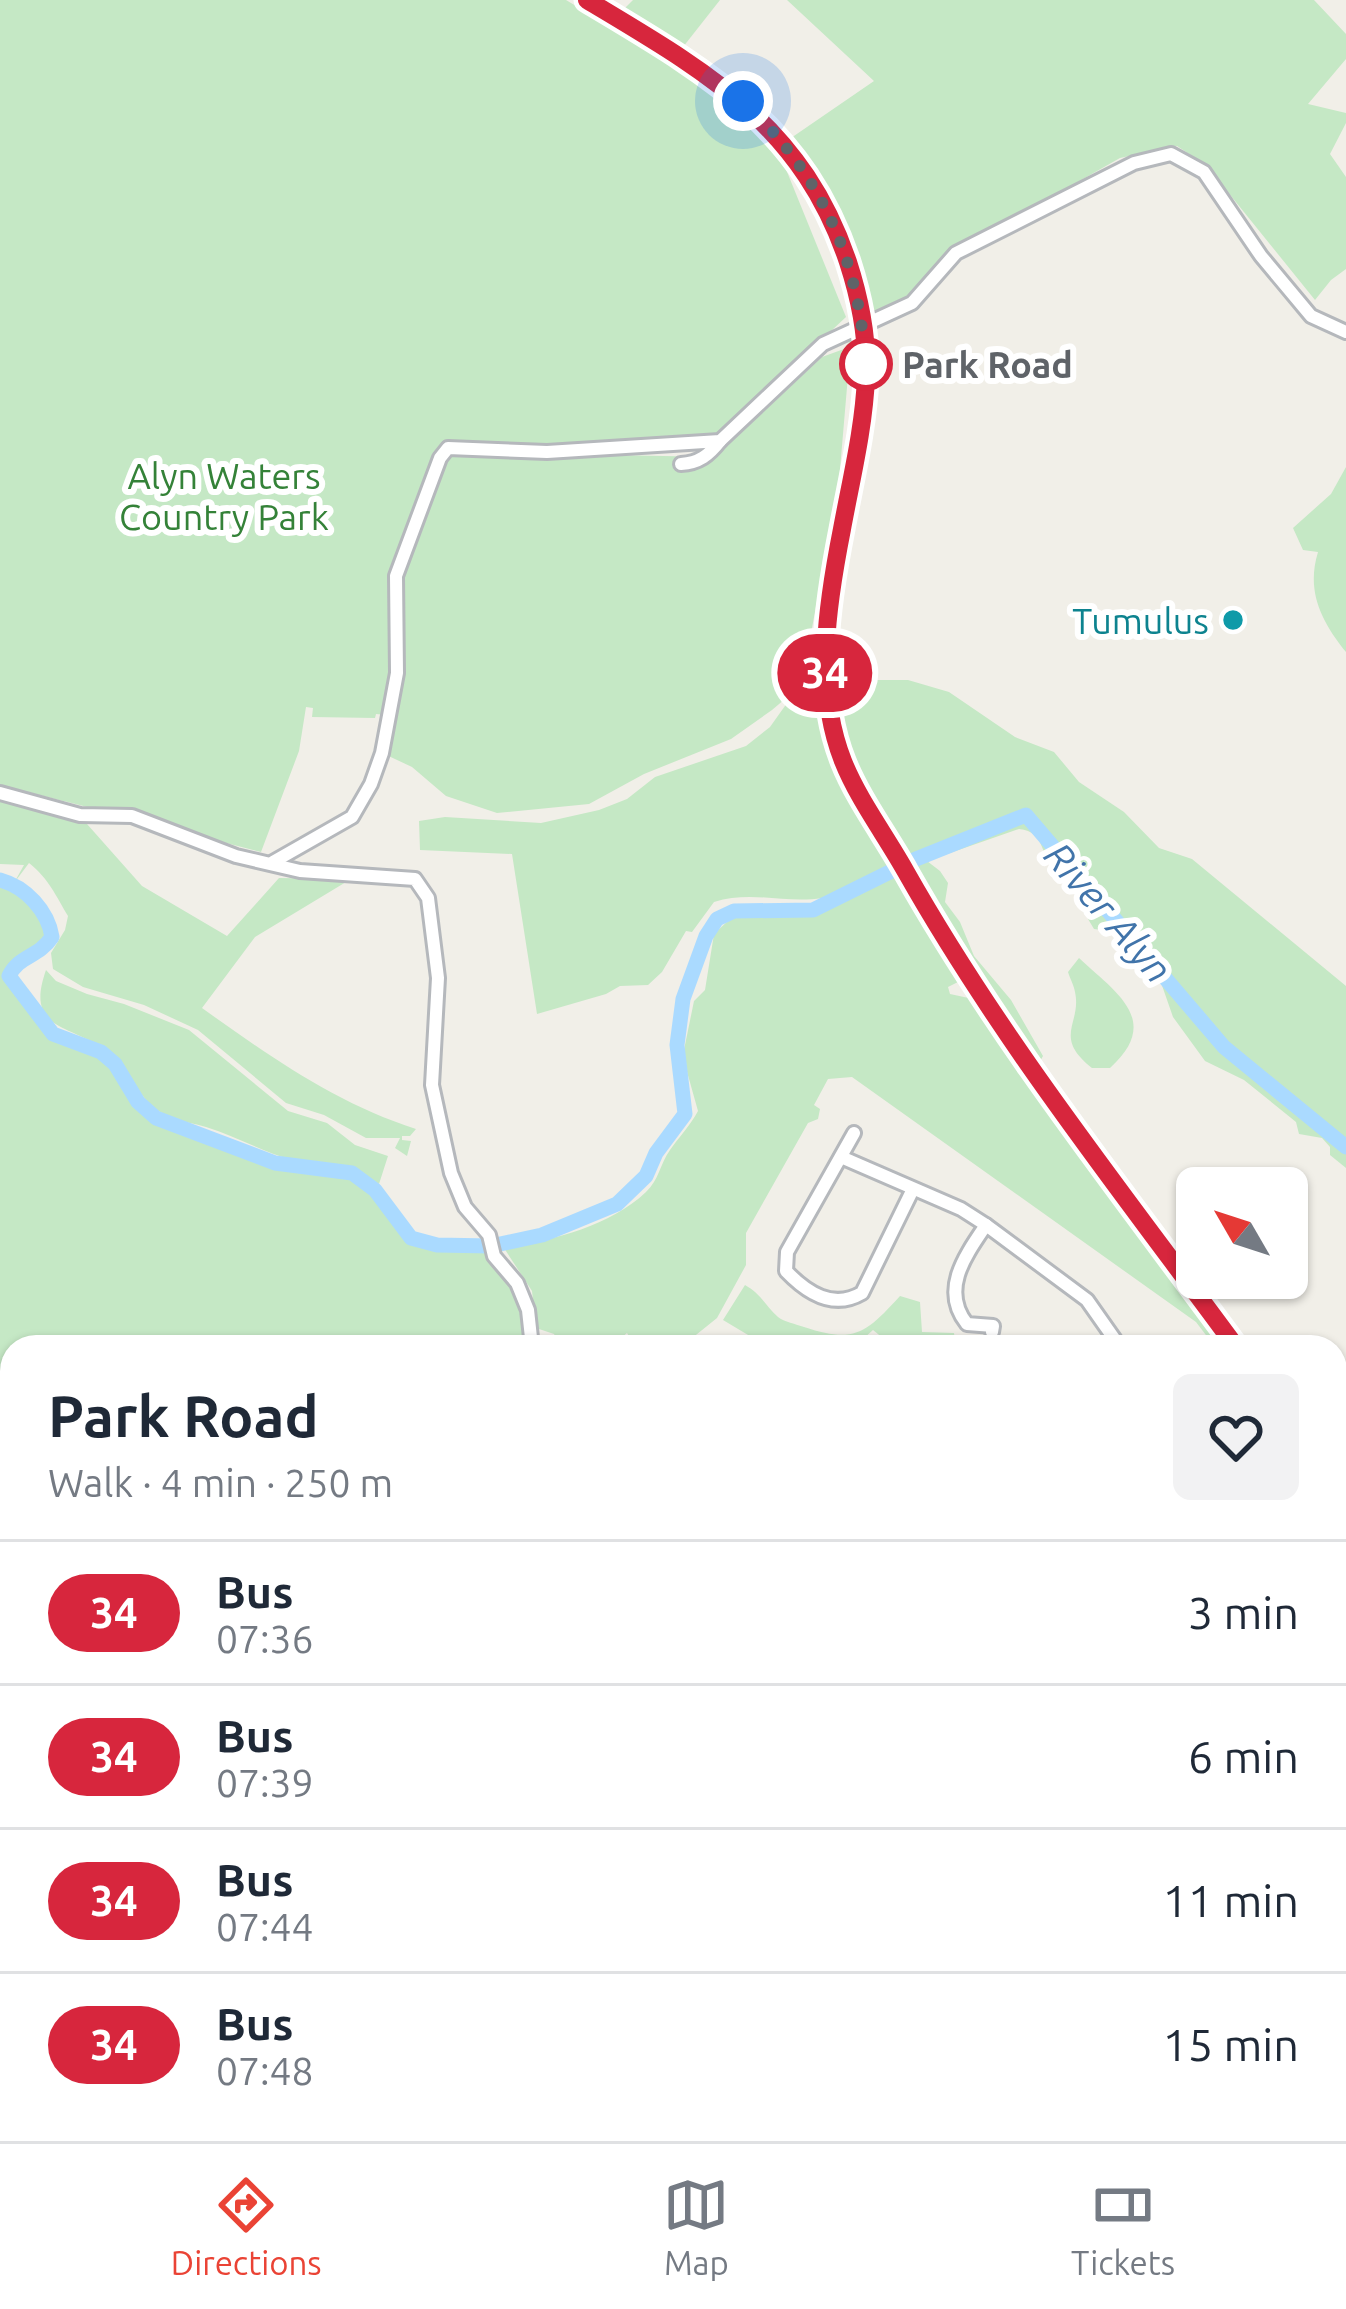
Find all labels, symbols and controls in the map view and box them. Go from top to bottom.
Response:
your location [713,71,773,131]
marker: Park Road [841,339,891,389]
place label: Park Road [902,344,1073,385]
park label: Alyn Waters Country Park [119,455,329,537]
place label: Tumulus [1072,600,1209,641]
marker: Tumulus [1220,607,1246,633]
line badge: 34 [771,634,879,712]
text: 34 [801,649,849,696]
water label: River Alyn [1037,833,1181,991]
north arrow [1176,1167,1308,1299]
map controls [1176,1167,1308,1299]
button: heart [1173,1374,1299,1500]
text: Park Road [48,1384,319,1448]
text: Walk · 4 min · 250 m [48,1461,393,1504]
text: Bus [216,1566,293,1617]
text: 3 min [1188,1587,1299,1638]
text: 34 [90,1589,138,1636]
text: 07:36 [216,1617,314,1660]
text: Bus [216,1710,293,1761]
text: 6 min [1188,1731,1299,1782]
text: 34 [90,1733,138,1780]
text: 07:39 [216,1761,314,1804]
text: Bus [216,1854,293,1905]
text: 11 min [1162,1875,1299,1926]
text: 34 [90,1877,138,1924]
text: 07:44 [216,1905,314,1948]
text: Bus [216,1998,293,2049]
text: 15 min [1162,2019,1299,2070]
text: 34 [90,2021,138,2068]
text: 07:48 [216,2049,314,2092]
tab: Directions [171,2172,322,2281]
tab: Map [663,2172,729,2281]
tab: Tickets [1071,2172,1175,2281]

